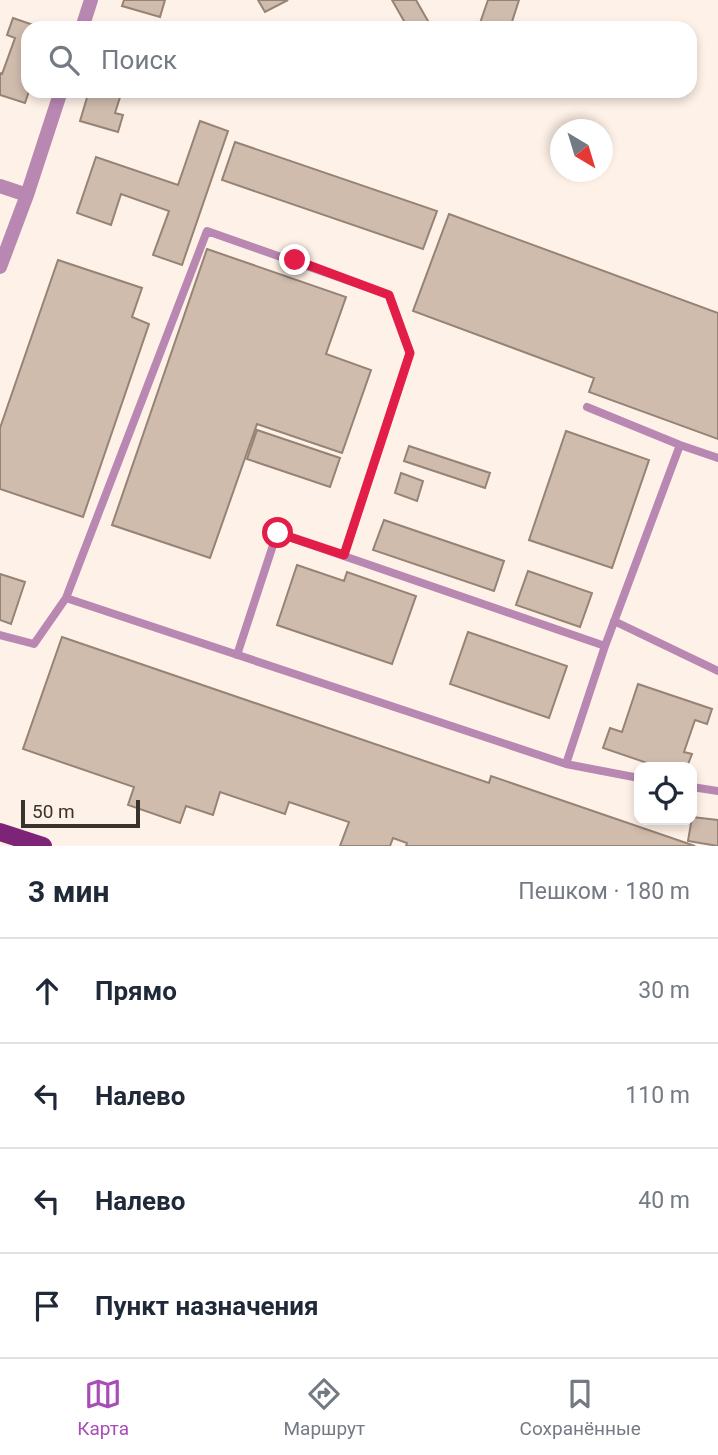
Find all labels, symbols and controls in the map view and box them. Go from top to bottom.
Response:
search box [21,21,697,98]
icon: search [45,41,83,79]
text: Поиск [101,45,177,75]
north arrow [550,119,613,182]
route end [279,244,310,275]
route start [262,517,293,548]
map controls [634,762,697,825]
button: locate [634,762,697,825]
scale bar [21,797,140,829]
text: 50 m [32,800,75,823]
text: 3 мин [28,874,109,909]
text: Пешком · 180 m [518,878,690,905]
icon: ahead [28,972,66,1010]
text: Прямо [95,976,177,1006]
text: 30 m [638,977,690,1004]
icon: left [28,1077,66,1115]
text: Налево [95,1081,185,1111]
text: 110 m [625,1082,690,1109]
icon: left [28,1182,66,1220]
text: Налево [95,1186,185,1216]
text: 40 m [638,1187,690,1214]
icon: arrive [28,1287,66,1325]
text: Пункт назначения [95,1291,319,1321]
tab: Карта [77,1375,129,1440]
tab: Маршрут [283,1375,365,1440]
tab: Сохранённые [520,1375,641,1440]

